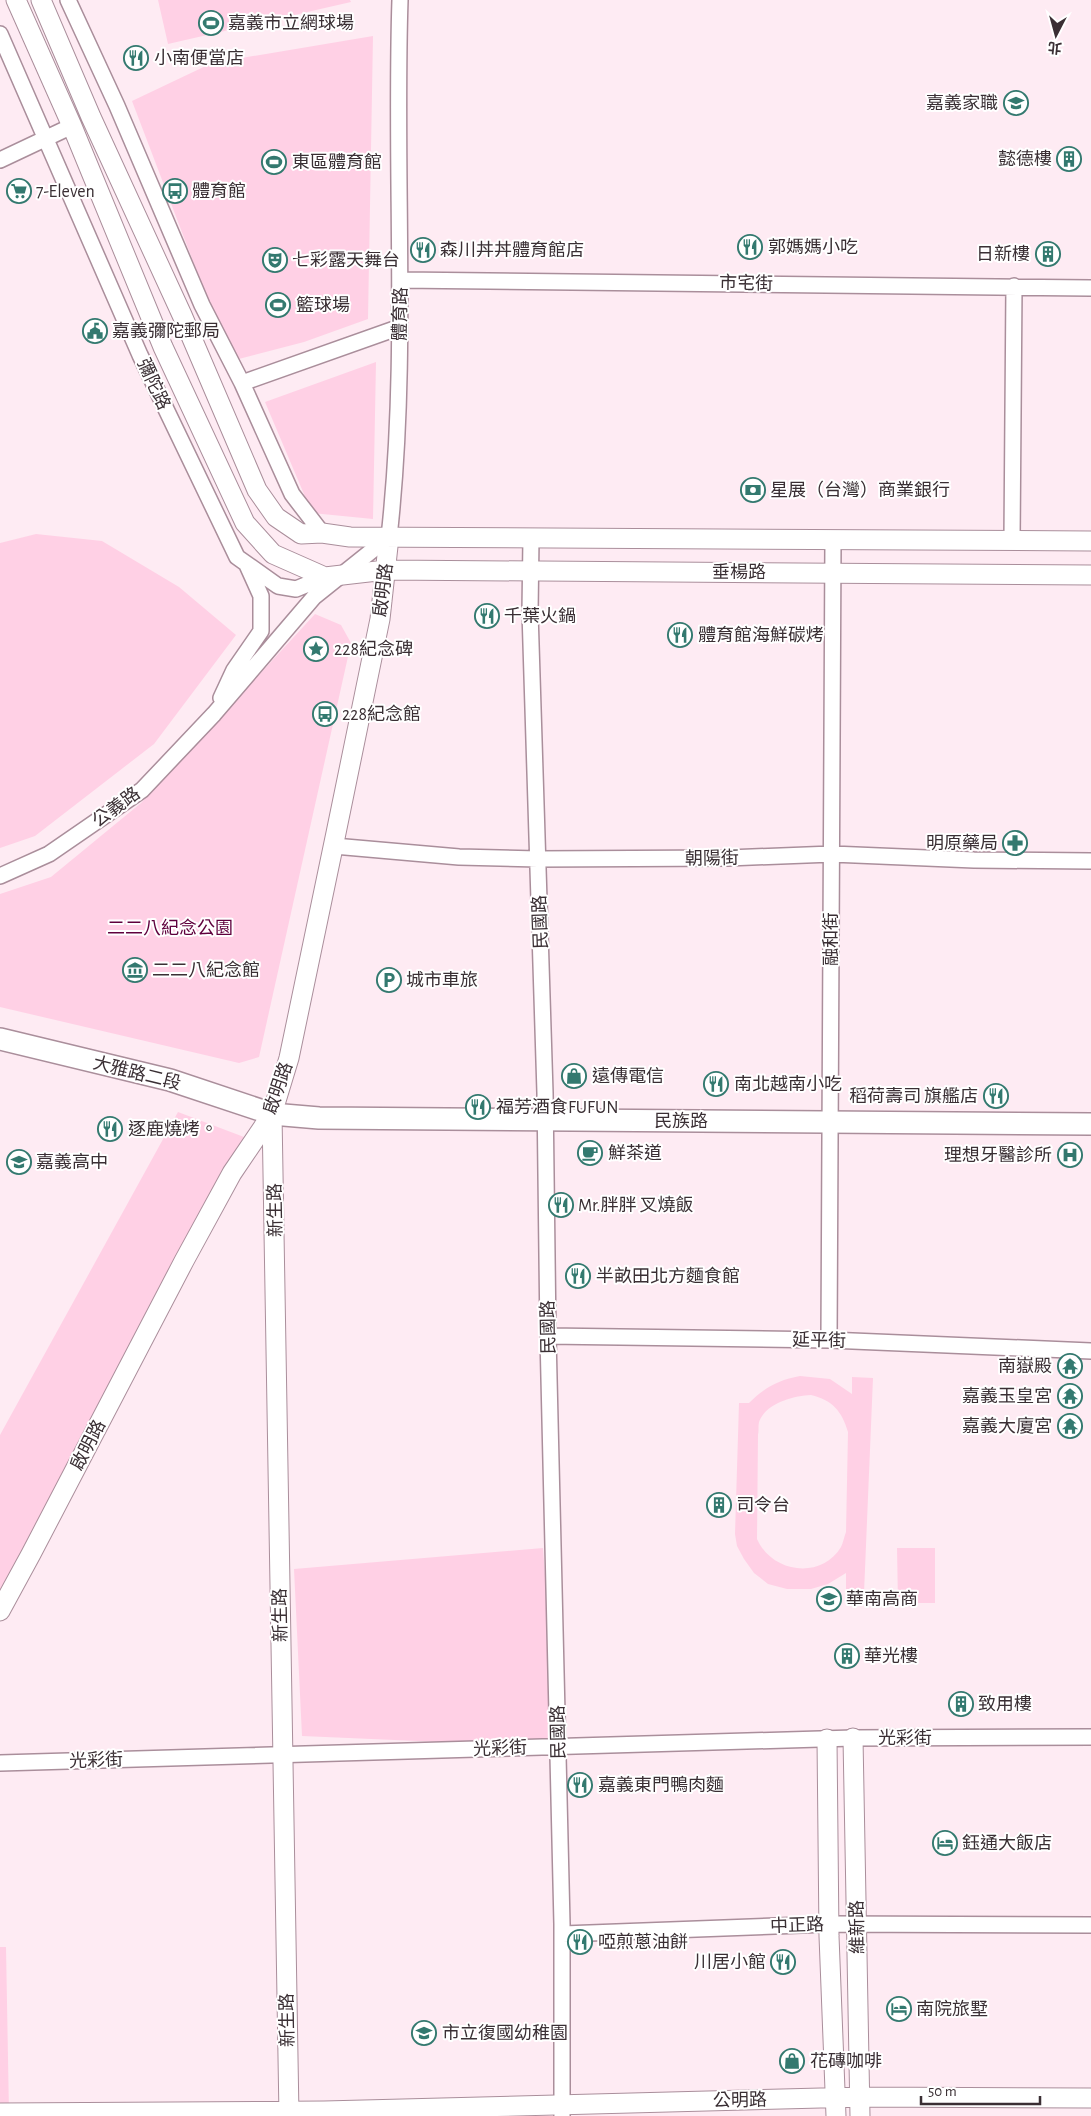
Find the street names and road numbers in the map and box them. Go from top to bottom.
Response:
street label: 市宅街 [719,273,773,293]
street label: 體育路 [390,287,410,341]
street label: 彌陀路 [134,355,174,413]
street label: 啟明路 [370,562,396,618]
street label: 垂楊路 [712,562,766,582]
street label: 公義路 [88,783,144,831]
street label: 朝陽街 [685,848,739,868]
street label: 民國路 [529,895,551,949]
street label: 融和街 [821,912,841,966]
street label: 大雅路二段 [91,1052,183,1094]
street label: 啟明路 [260,1059,296,1117]
street label: 民族路 [654,1111,708,1131]
street label: 新生路 [265,1183,285,1237]
street label: 民國路 [538,1300,558,1354]
street label: 延平街 [792,1330,846,1350]
street label: 啟明路 [67,1416,109,1474]
street label: 新生路 [270,1588,290,1642]
street label: 民國路 [548,1705,568,1759]
street label: 光彩街 [878,1728,932,1748]
street label: 光彩街 [473,1737,527,1759]
street label: 光彩街 [69,1749,123,1771]
street label: 維新路 [847,1900,867,1954]
street label: 中正路 [770,1914,824,1936]
street label: 新生路 [277,1993,297,2047]
street label: 公明路 [713,2090,767,2110]

